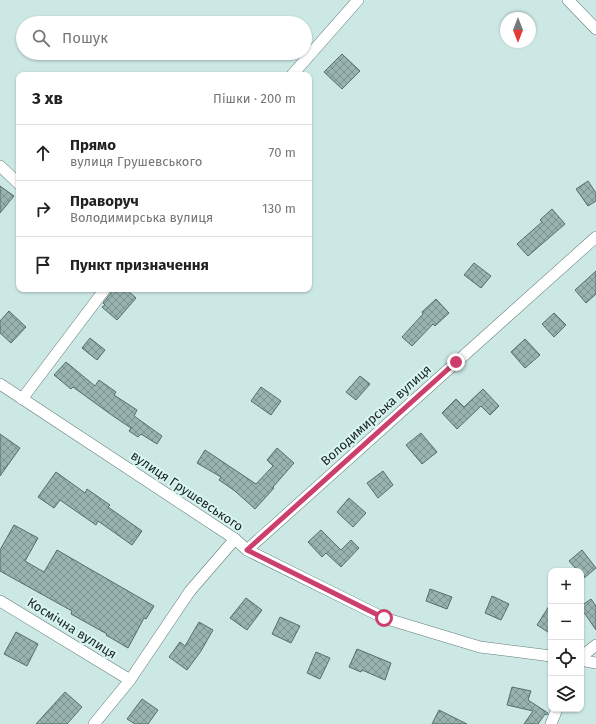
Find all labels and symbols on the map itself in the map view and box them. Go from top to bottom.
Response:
north arrow [500,12,536,48]
route end [447,353,465,371]
street label: Володимирська вулиця [318,362,434,468]
street label: вулиця Грушевського [128,448,246,534]
street label: Космічна вулиця [25,594,119,662]
route start [375,609,393,627]

